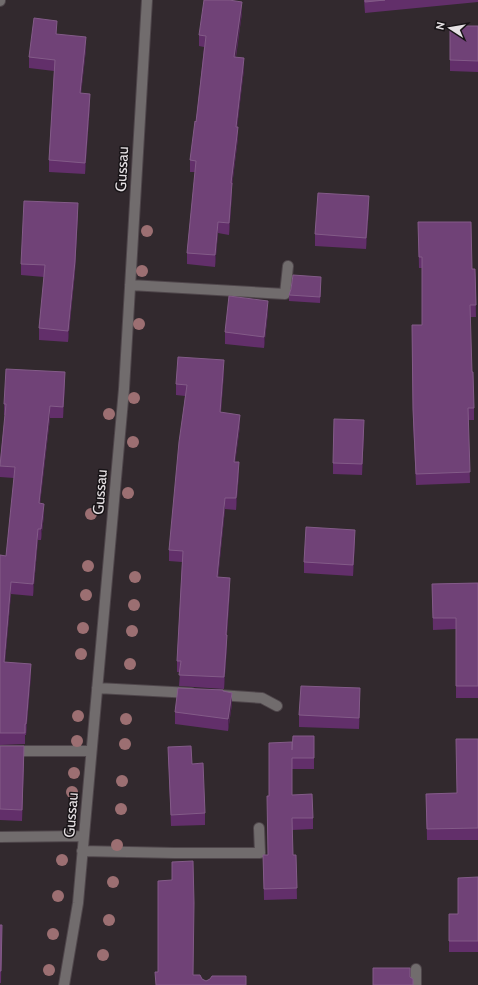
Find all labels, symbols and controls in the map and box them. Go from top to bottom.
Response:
north arrow [430,8,470,48]
text: N [433,21,448,31]
street label: Gussau [112,146,132,192]
street label: Gussau [89,469,111,515]
street label: Gussau [60,792,82,838]

